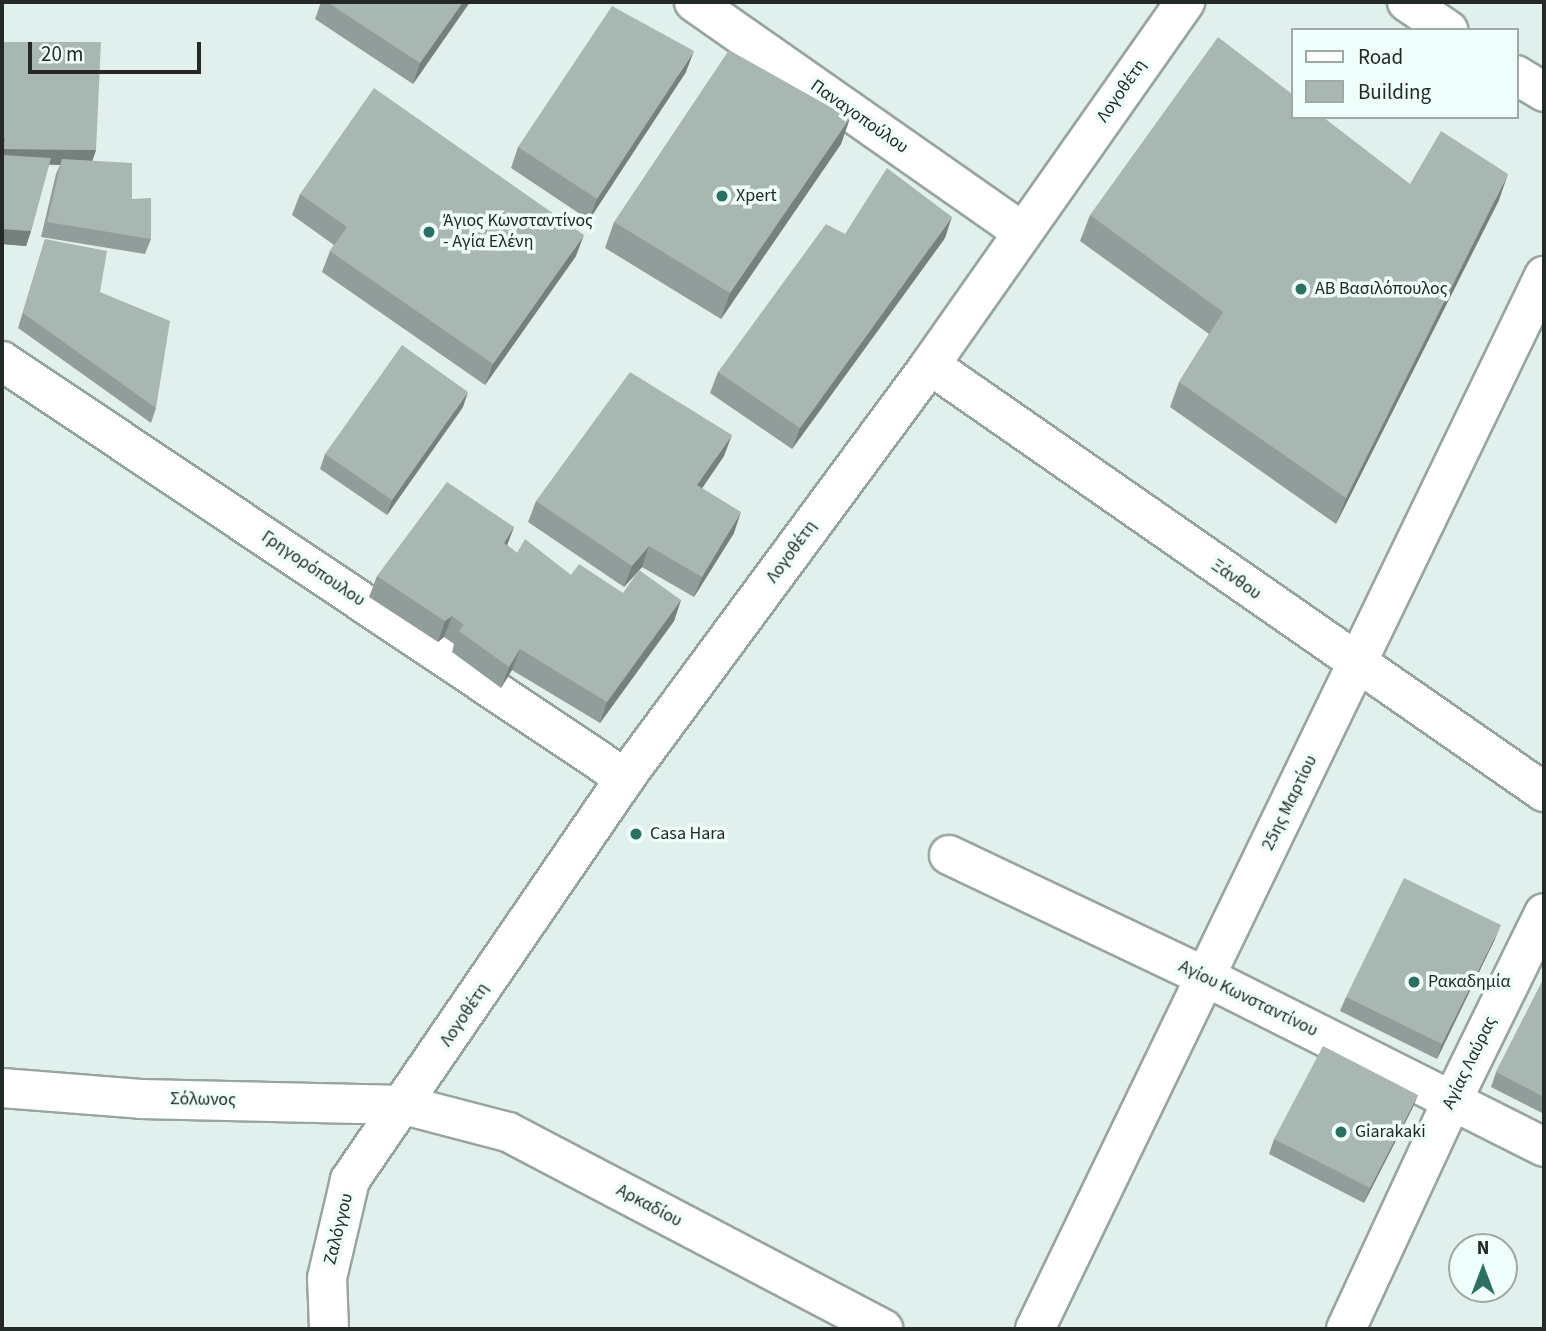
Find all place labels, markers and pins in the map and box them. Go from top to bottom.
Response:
place label: Xpert [736,185,776,207]
marker: Xpert [714,188,730,204]
place label: Άγιος Κωνσταντίνος - Αγία Ελένη [443,211,593,254]
marker: Άγιος Κωνσταντίνος - Αγία Ελένη [421,224,437,240]
place label: ΑΒ Βασιλόπουλος [1315,278,1447,300]
marker: ΑΒ Βασιλόπουλος [1293,281,1309,297]
place label: Casa Hara [650,823,725,845]
marker: Casa Hara [628,826,644,842]
place label: Ρακαδημία [1428,971,1511,993]
marker: Ρακαδημία [1406,974,1422,990]
place label: Giarakaki [1355,1121,1426,1143]
marker: Giarakaki [1333,1124,1349,1140]

